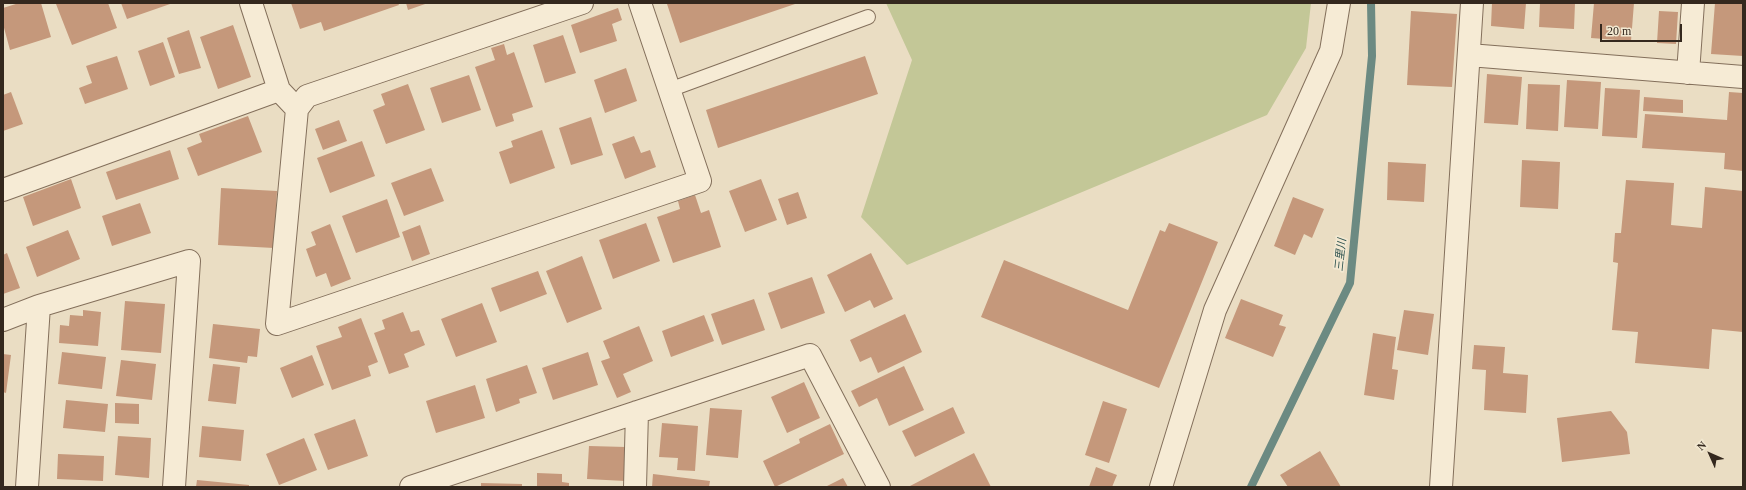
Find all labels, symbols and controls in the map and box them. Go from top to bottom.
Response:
scale bar [1602,16,1684,42]
text: 20 m [1607,24,1631,38]
water label: 三里川 [1333,238,1349,272]
north arrow [1690,434,1730,474]
text: N [1694,438,1709,453]

